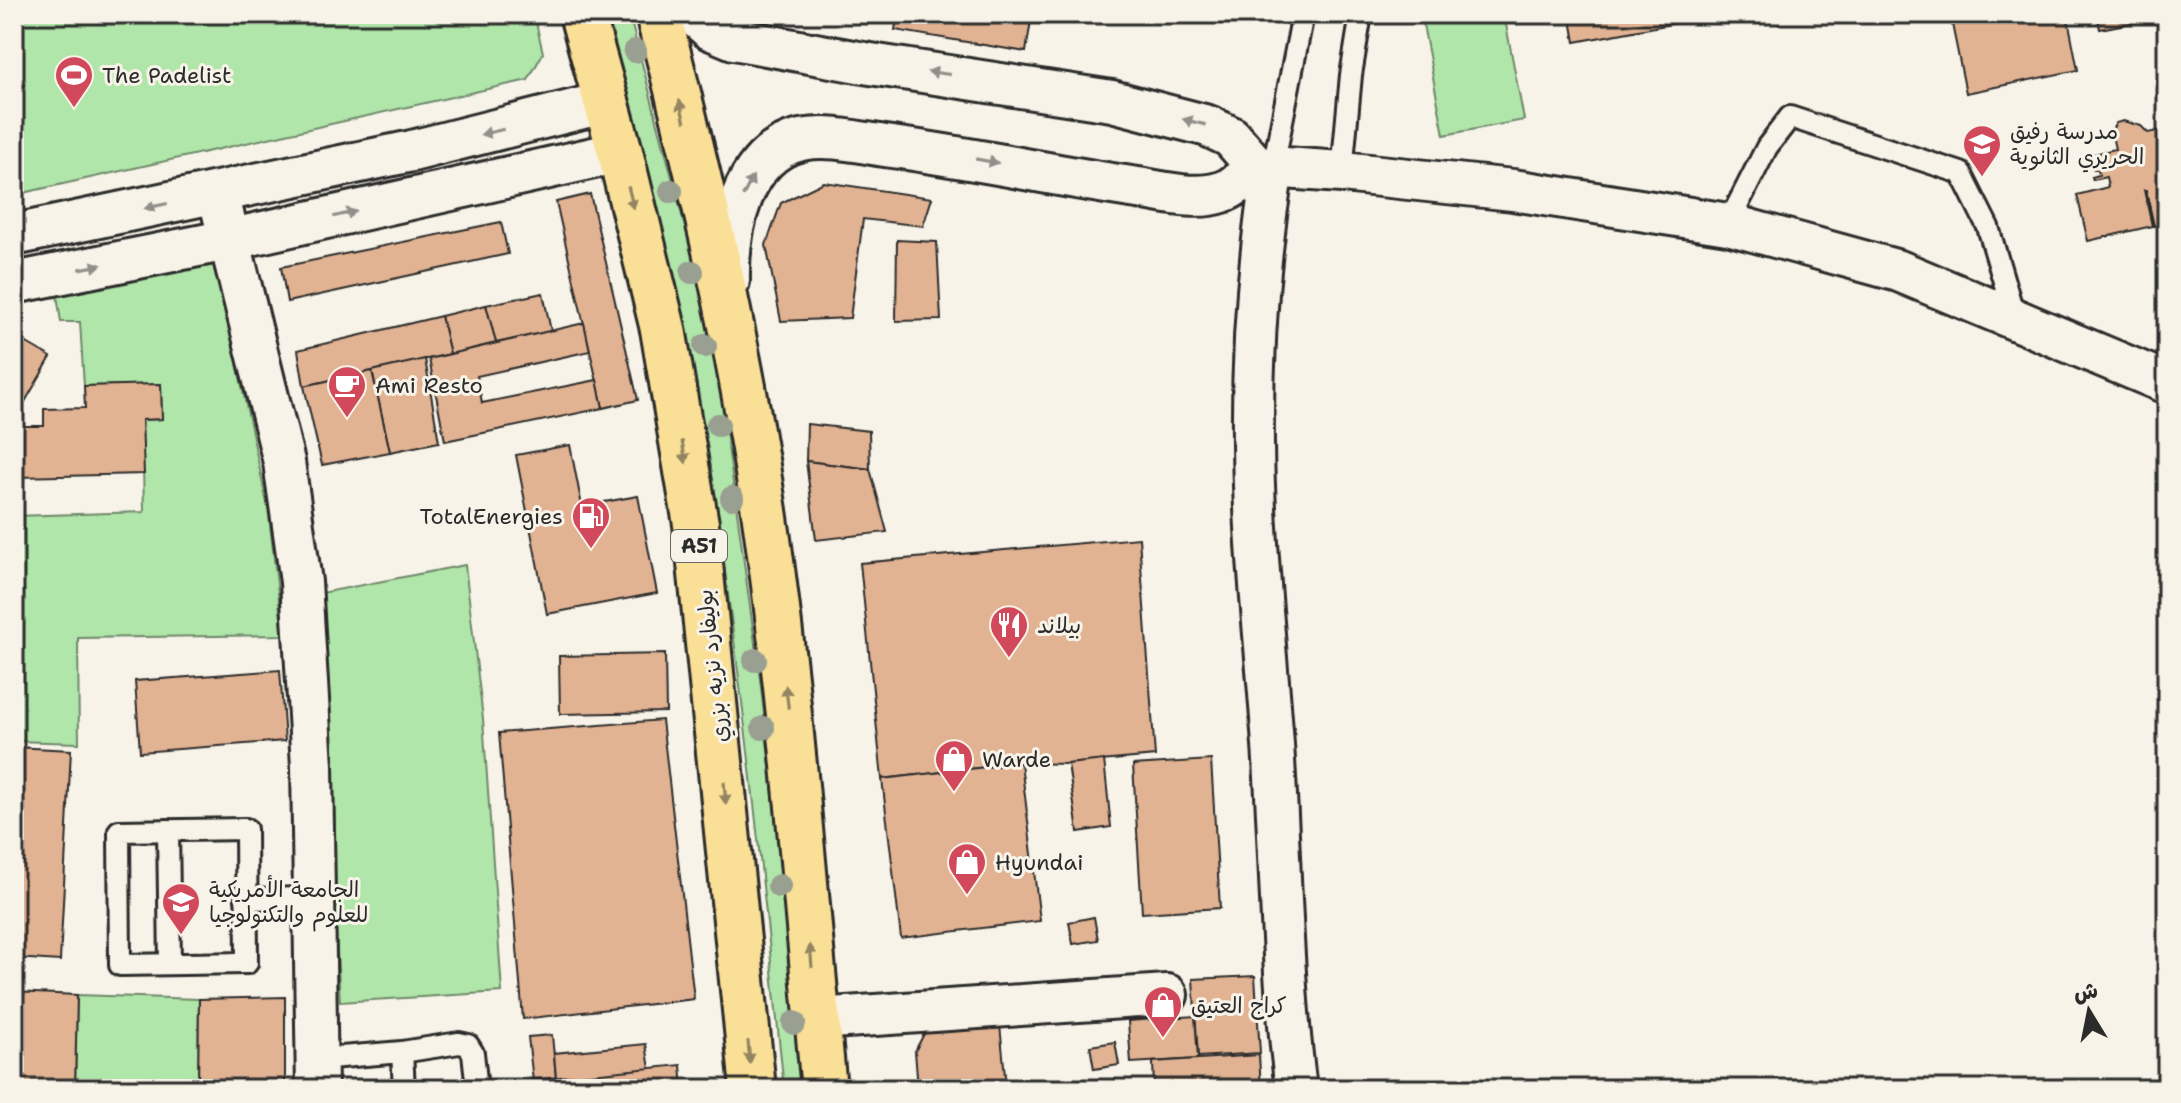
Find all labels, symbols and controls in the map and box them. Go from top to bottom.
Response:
sports icon: The Padelist [53,54,95,109]
place label: The Padelist [102,61,232,90]
one-way arrow [926,66,951,79]
one-way arrow [676,98,688,123]
one-way arrow [1182,116,1207,128]
place label: مدرسة رفيق الحريري الثانوية [2010,117,2144,173]
school or university icon: مدرسة رفيق الحريري الثانوية [1961,123,2003,178]
one-way arrow [480,126,505,138]
one-way arrow [975,156,1000,168]
one-way arrow [742,174,755,197]
one-way arrow [625,185,637,210]
one-way arrow [144,200,169,213]
one-way arrow [332,207,357,220]
one-way arrow [78,260,103,273]
cafe icon: Ami Resto [326,364,368,419]
place label: Ami Resto [375,371,483,400]
one-way arrow [678,440,691,465]
fuel station icon: TotalEnergies [570,495,612,550]
place label: TotalEnergies [420,502,563,531]
road number: A51 [671,530,727,562]
street label: بوليفارد نزيه بزري [690,588,737,744]
restaurant icon: بيلاند [988,604,1030,659]
place label: بيلاند [1037,611,1081,640]
one-way arrow [780,684,793,709]
shop icon: Warde [933,738,975,793]
place label: Warde [982,745,1051,774]
one-way arrow [719,781,732,806]
shop icon: Hyundai [946,841,988,896]
place label: Hyundai [995,848,1083,877]
place label: الجامعة الأمريكية للعلوم والتكنولوجيا [209,874,368,932]
school or university icon: الجامعة الأمريكية للعلوم والتكنولوجيا [160,881,202,936]
one-way arrow [804,943,817,968]
north arrow [2049,971,2129,1051]
text: ش [2071,975,2100,1008]
shop icon: كراج العتيق [1142,984,1184,1039]
place label: كراج العتيق [1191,991,1287,1020]
one-way arrow [743,1040,756,1065]

